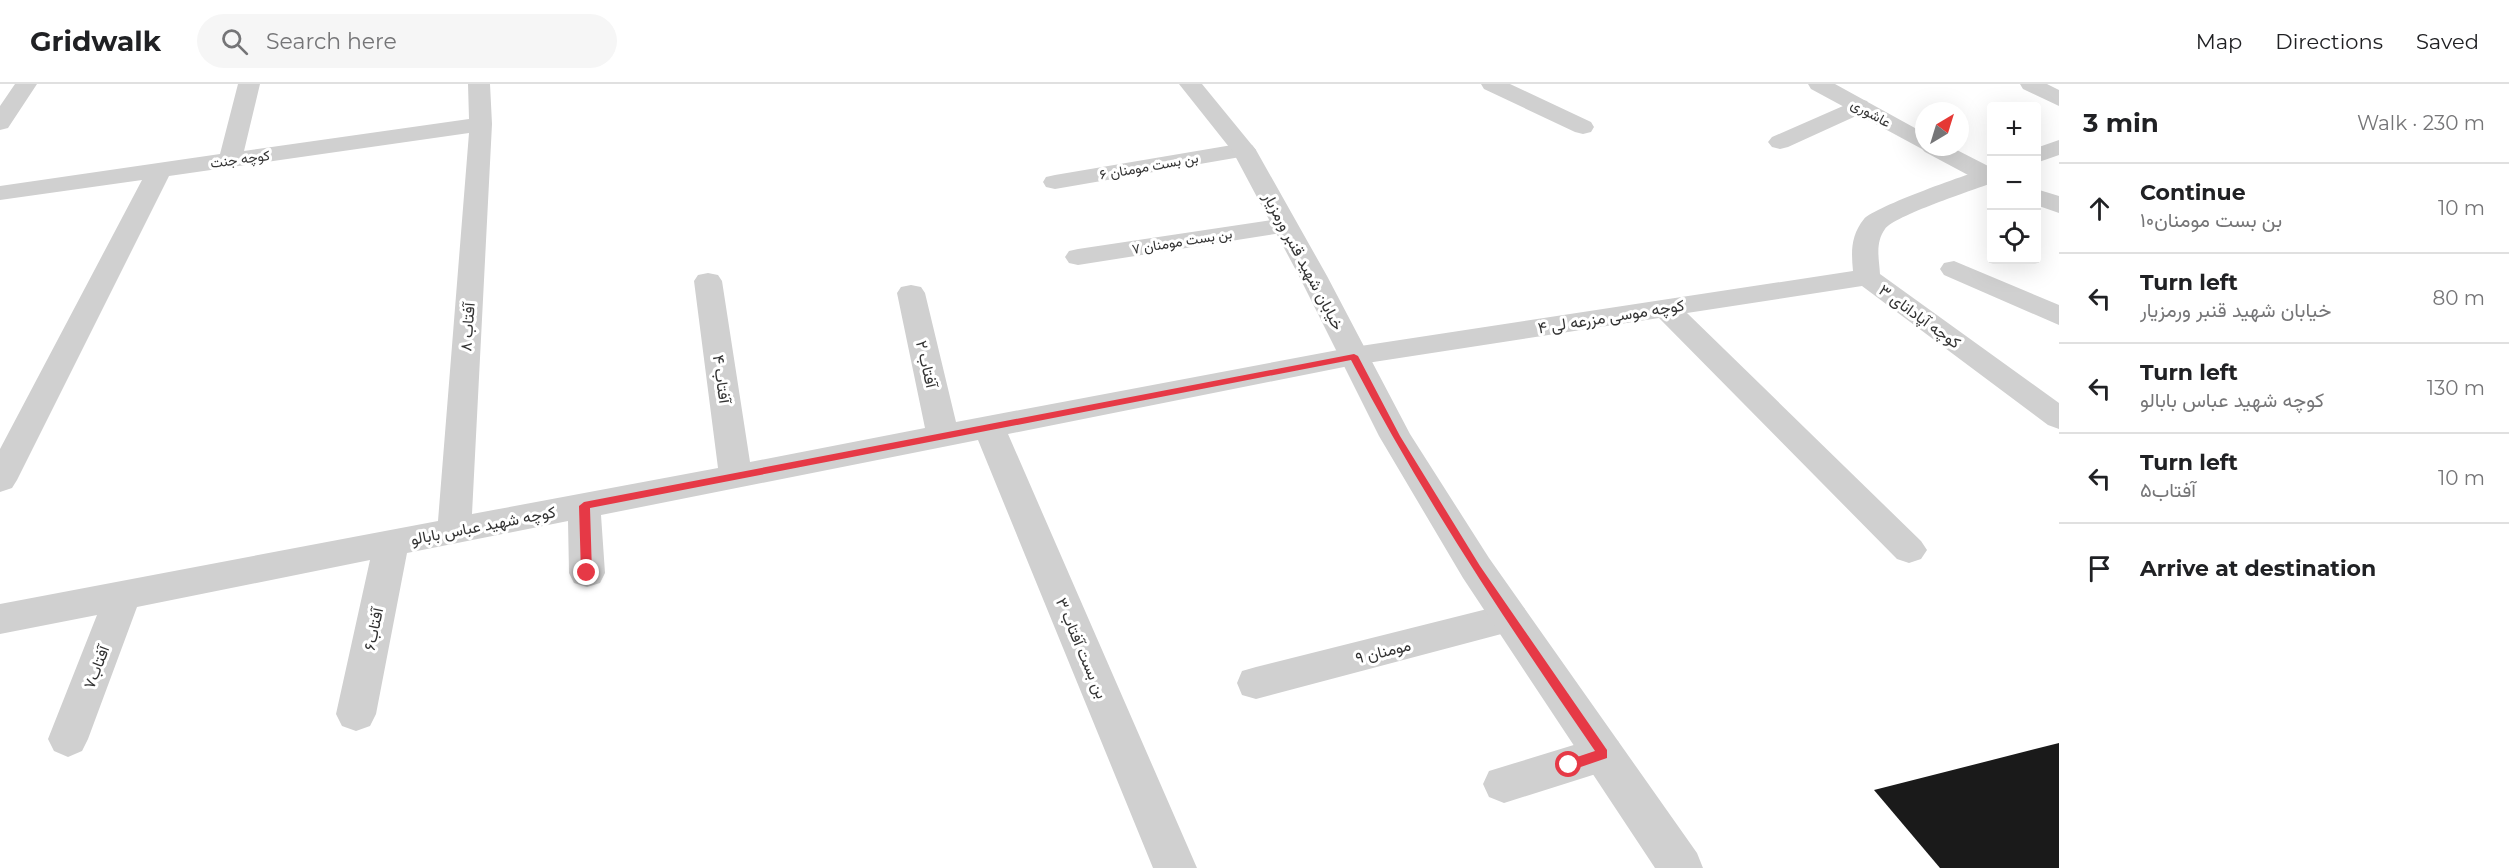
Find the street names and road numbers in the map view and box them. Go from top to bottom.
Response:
street label: عاشوری [1848,95,1894,131]
street label: کوچه جنت [209,146,271,173]
street label: ۶ بن بست مومنان [1098,148,1200,184]
street label: خیابان شهید قنبر ورمزیار [1258,188,1348,334]
street label: ۷ بن بست مومنان [1130,224,1234,258]
street label: کوچه آپادانای ۳ [1874,280,1964,354]
street label: ۴ کوچه موسی مزرعه لی [1536,296,1686,339]
street label: آفتاب ۸ [456,301,479,352]
street label: آفتاب ۲ [912,339,941,391]
street label: آفتاب ۴ [709,354,734,406]
street label: کوچه شهید عباس بابالو [409,502,558,551]
street label: بن بست آفتاب ۳ [1051,595,1111,702]
street label: آفتاب۶ [360,605,388,652]
street label: مومنان ۹ [1353,635,1413,669]
street label: آفتاب۷ [80,642,114,691]

